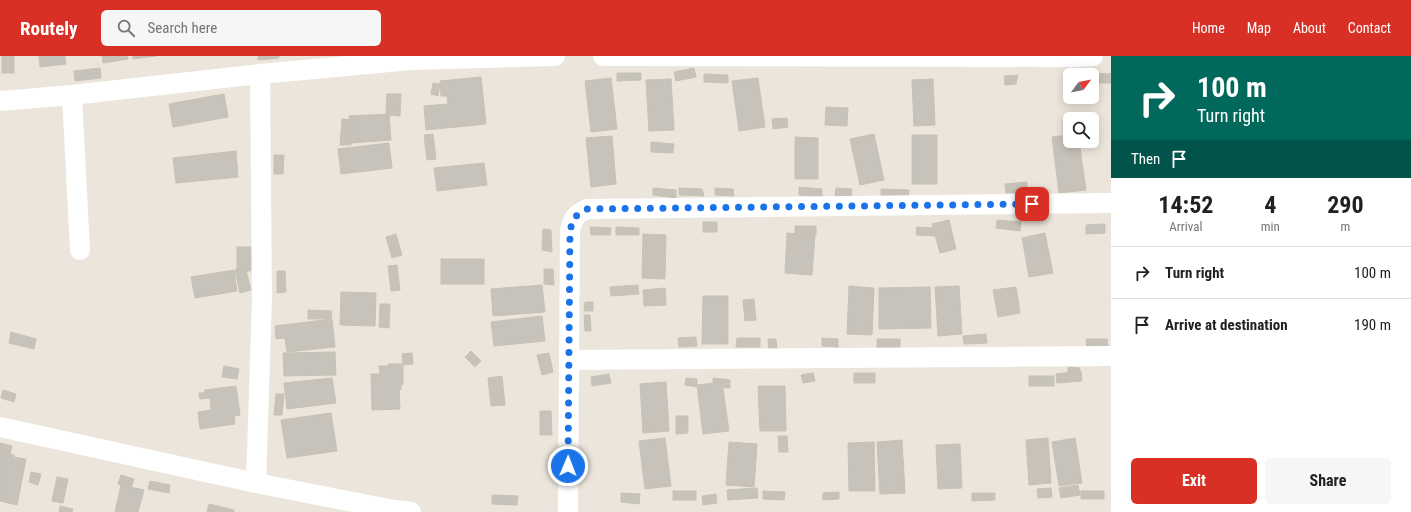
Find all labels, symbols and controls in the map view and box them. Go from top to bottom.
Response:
search box [101,10,381,46]
text: Routely [20,17,77,40]
icon: search [115,17,137,39]
text: Search here [147,19,217,37]
text: Home [1192,20,1225,36]
text: Map [1247,20,1271,36]
text: About [1293,20,1326,36]
text: Contact [1348,20,1391,36]
north arrow [1063,68,1099,104]
map controls [1063,68,1099,148]
text: 100 m [1197,71,1267,104]
icon: right [1131,72,1183,124]
text: Turn right [1197,105,1265,126]
button: search [1063,112,1099,148]
icon: arrive [1168,148,1190,170]
text: Then [1131,150,1160,168]
pin [1015,187,1049,221]
text: 14:52 [1158,191,1213,219]
text: 4 [1264,191,1276,219]
text: 290 [1327,191,1364,219]
icon: arrive [1021,193,1043,215]
text: Arrival [1169,219,1202,234]
text: min [1261,219,1280,234]
text: m [1341,219,1350,234]
icon: right [1131,262,1153,284]
text: Turn right [1165,264,1224,282]
text: 100 m [1354,264,1391,282]
icon: arrive [1131,314,1153,336]
text: Arrive at destination [1165,316,1288,334]
text: 190 m [1354,316,1391,334]
position arrow [547,445,589,487]
button: Exit [1131,458,1257,504]
button: Share [1265,458,1391,504]

